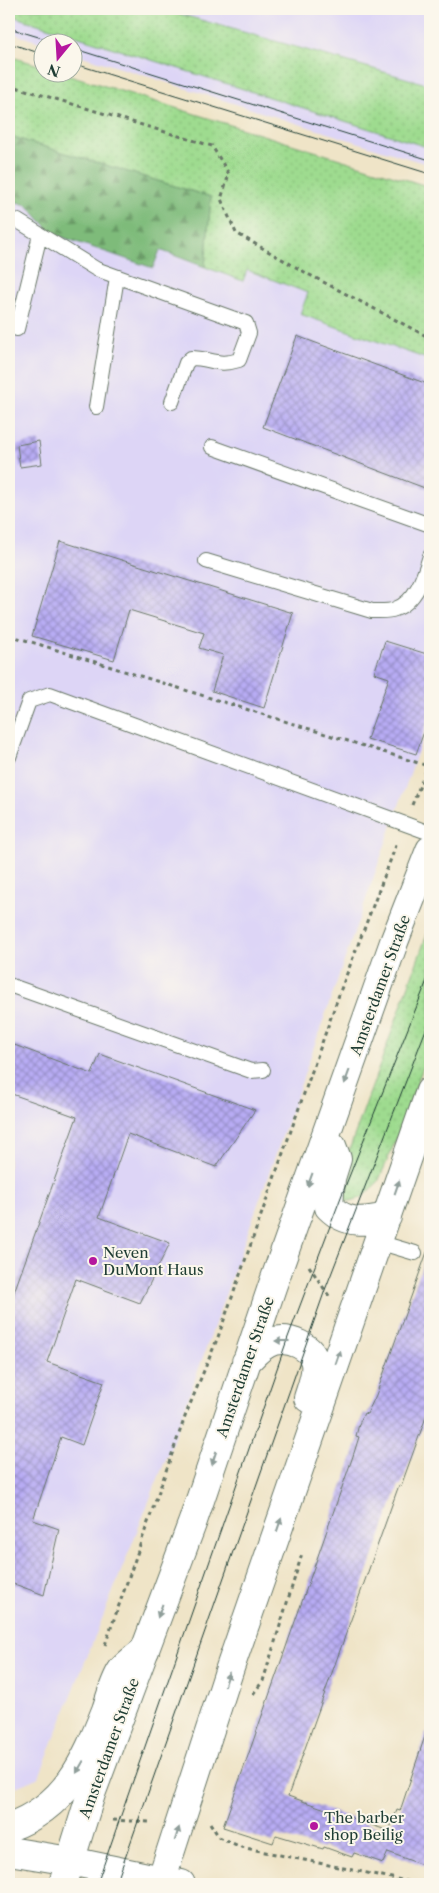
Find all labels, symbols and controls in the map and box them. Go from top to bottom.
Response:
north arrow [32,32,82,82]
text: N [45,60,63,81]
street label: Amsterdamer Straße [345,912,414,1059]
one-way arrow [343,1069,350,1084]
one-way arrow [306,1173,313,1188]
one-way arrow [393,1179,401,1194]
place label: Neven DuMont Haus [103,1243,204,1279]
marker: Neven DuMont Haus [87,1255,99,1267]
street label: Amsterdamer Straße [212,1294,278,1441]
one-way arrow [273,1337,289,1345]
one-way arrow [334,1349,342,1364]
one-way arrow [210,1451,217,1466]
one-way arrow [276,1518,283,1533]
one-way arrow [155,1604,163,1619]
one-way arrow [223,1672,231,1687]
street label: Amsterdamer Straße [74,1675,143,1822]
one-way arrow [76,1760,85,1773]
place label: The barber shop Beilig [324,1808,405,1844]
marker: The barber shop Beilig [308,1820,320,1832]
one-way arrow [173,1826,181,1841]

